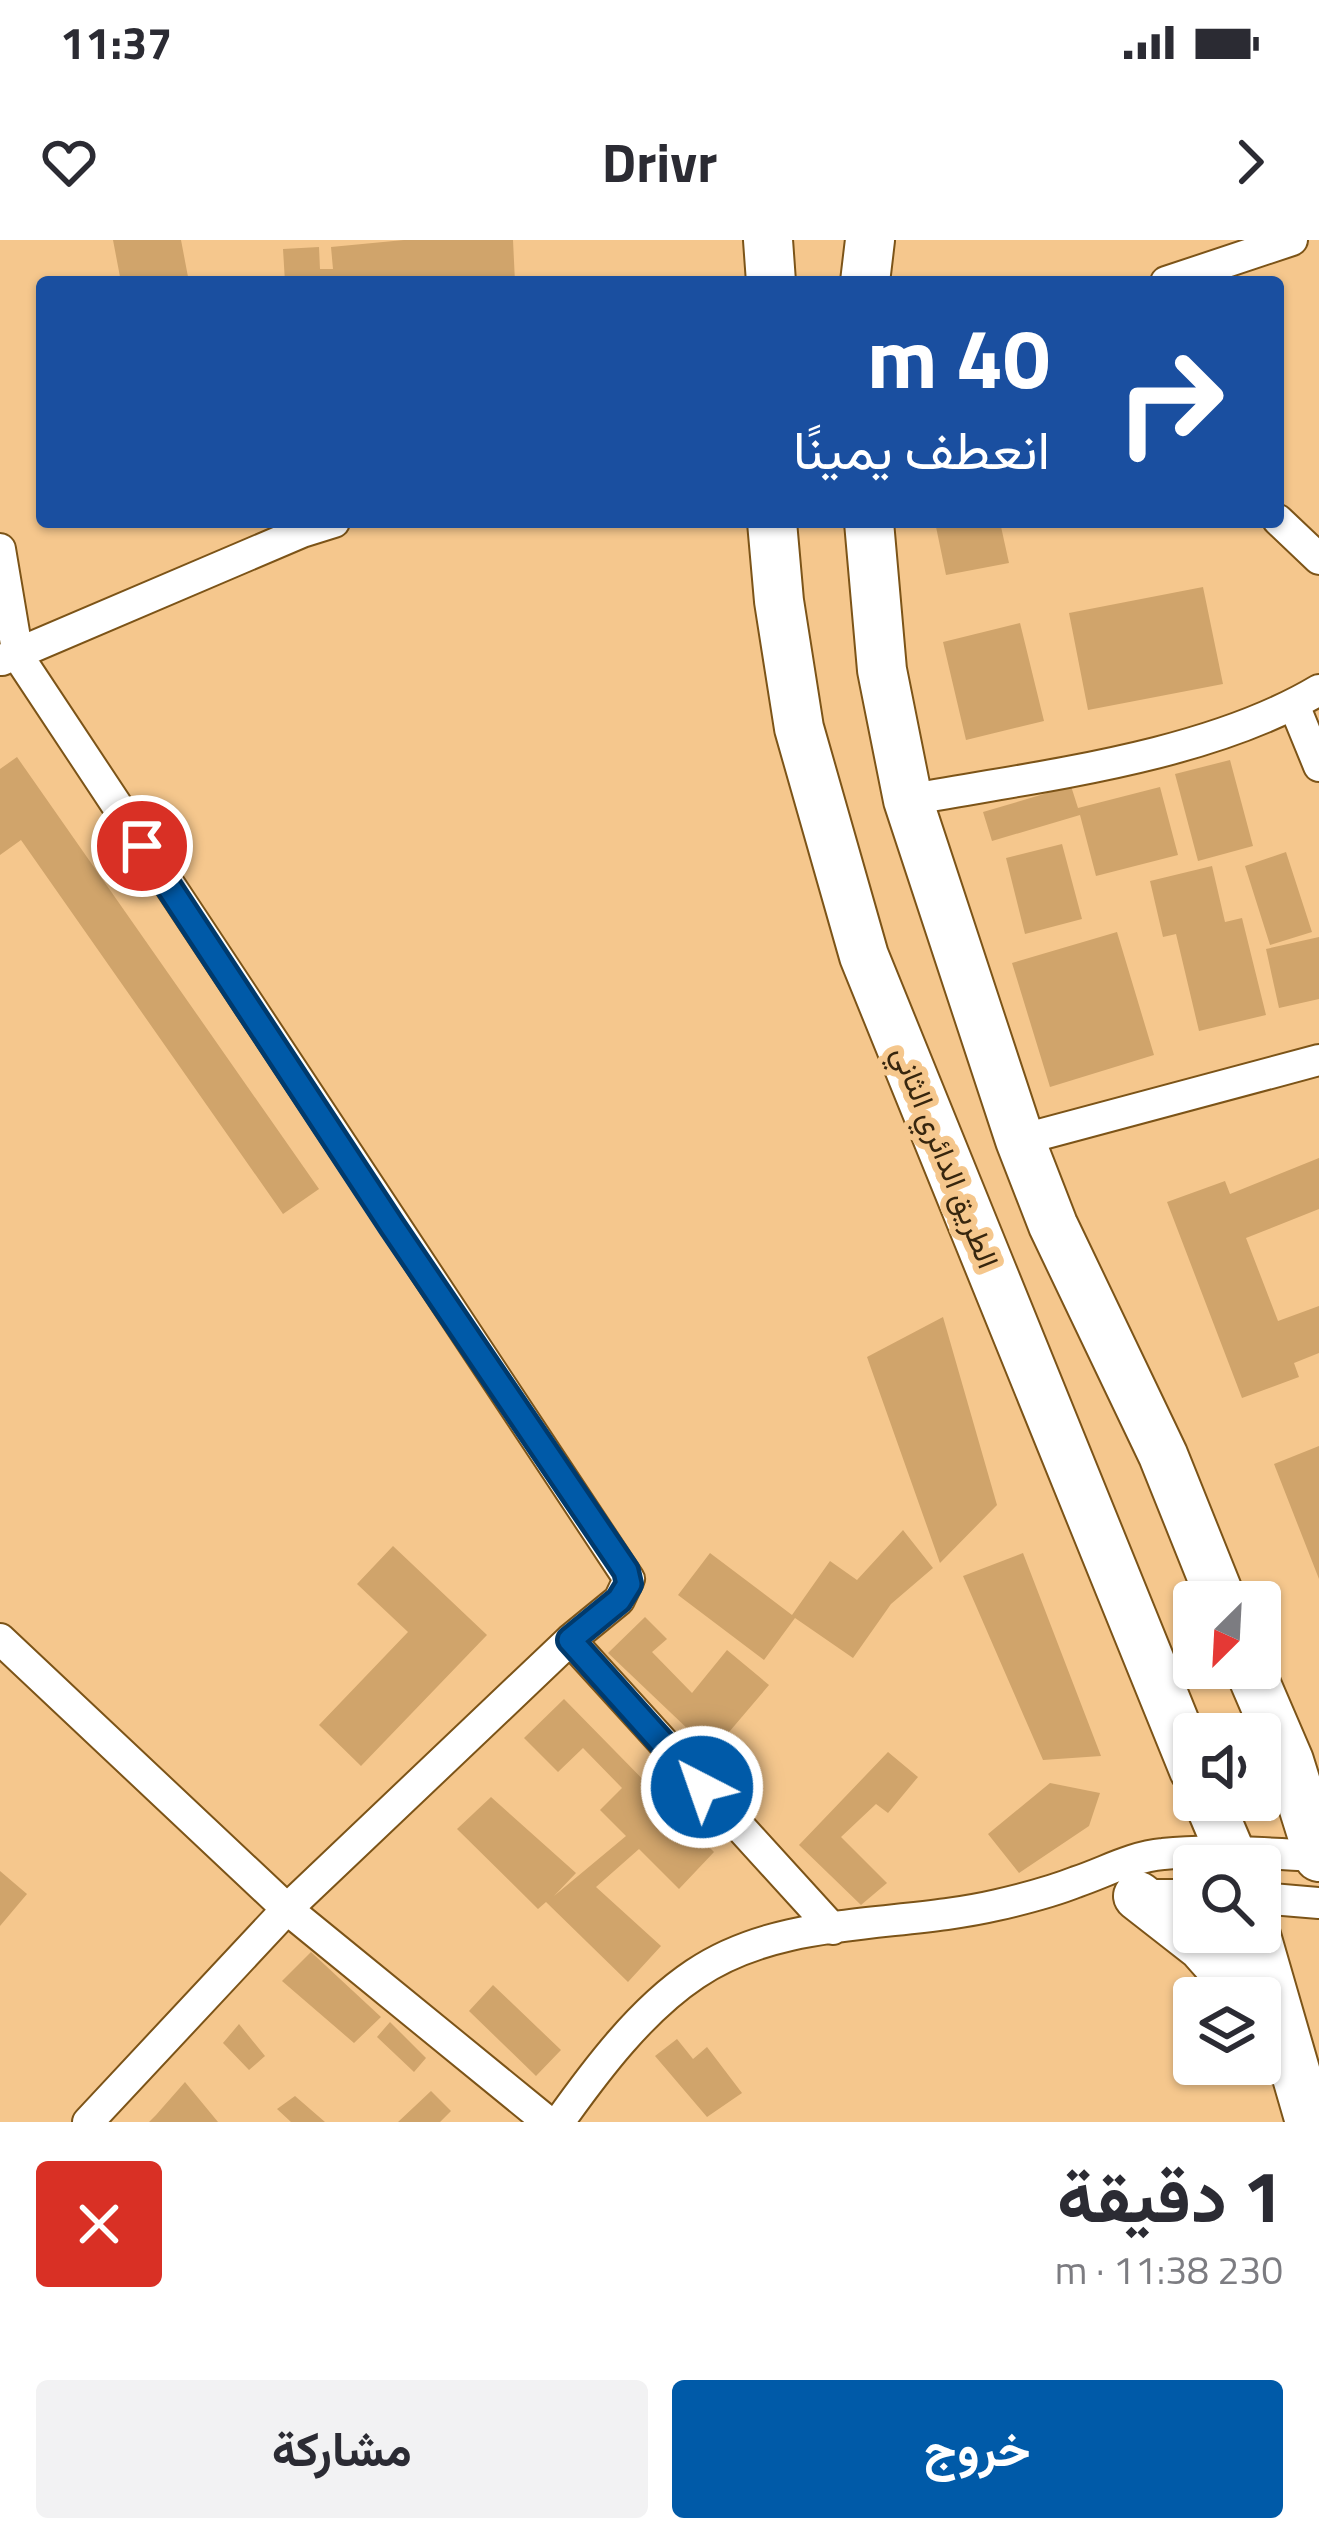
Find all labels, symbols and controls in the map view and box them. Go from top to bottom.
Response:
text: 11:37 [60,8,172,76]
text: Drivr [602,121,717,203]
icon: heart [36,129,102,195]
icon: forward [1217,129,1283,195]
text: 40 m [867,293,1050,421]
icon: right [1092,324,1248,480]
text: انعطف يمينًا [793,408,1050,490]
pin [91,795,193,897]
icon: arrive [109,813,175,879]
street label: الطريق الدائري الثاني [879,1039,1012,1276]
north arrow [1173,1581,1281,1689]
map controls [1173,1581,1281,2085]
button: sound [1173,1713,1281,1821]
position arrow [639,1724,765,1850]
button: search [1173,1845,1281,1953]
button: layers [1173,1977,1281,2085]
text: 1 دقيقة [1057,2140,1283,2250]
button: close [36,2161,162,2287]
text: 230 m · 11:38 [1055,2240,1283,2299]
button: مشاركة [36,2380,648,2518]
button: خروج [672,2380,1283,2518]

